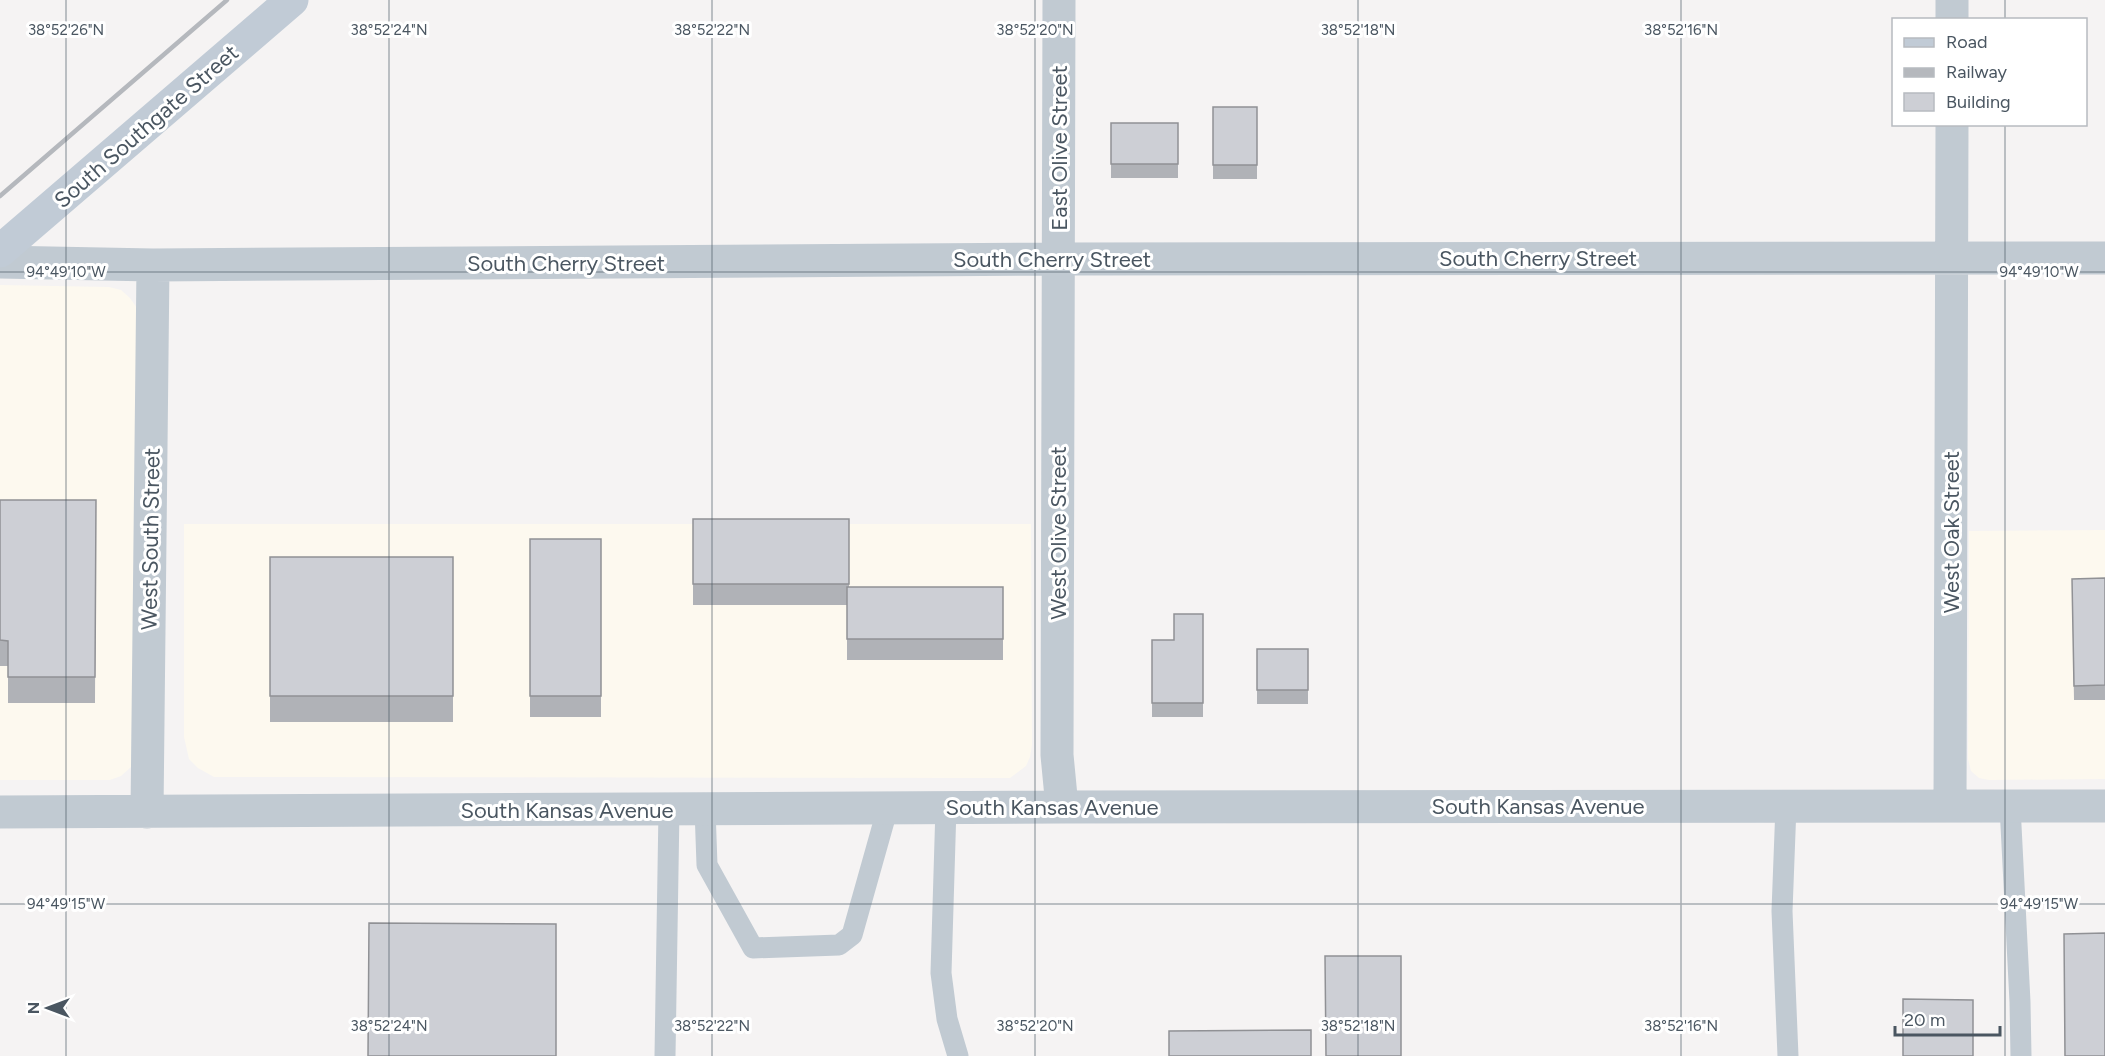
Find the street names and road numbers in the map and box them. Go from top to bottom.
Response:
street label: South Southgate Street [49,39,244,214]
street label: East Olive Street [1046,65,1073,231]
street label: South Cherry Street [1439,245,1637,272]
street label: South Cherry Street [953,246,1151,273]
street label: South Cherry Street [467,250,665,277]
street label: West Olive Street [1045,446,1072,620]
street label: West South Street [135,448,166,630]
street label: West Oak Street [1938,451,1965,613]
street label: South Kansas Avenue [1432,793,1644,820]
street label: South Kansas Avenue [946,794,1158,821]
street label: South Kansas Avenue [461,797,673,824]

